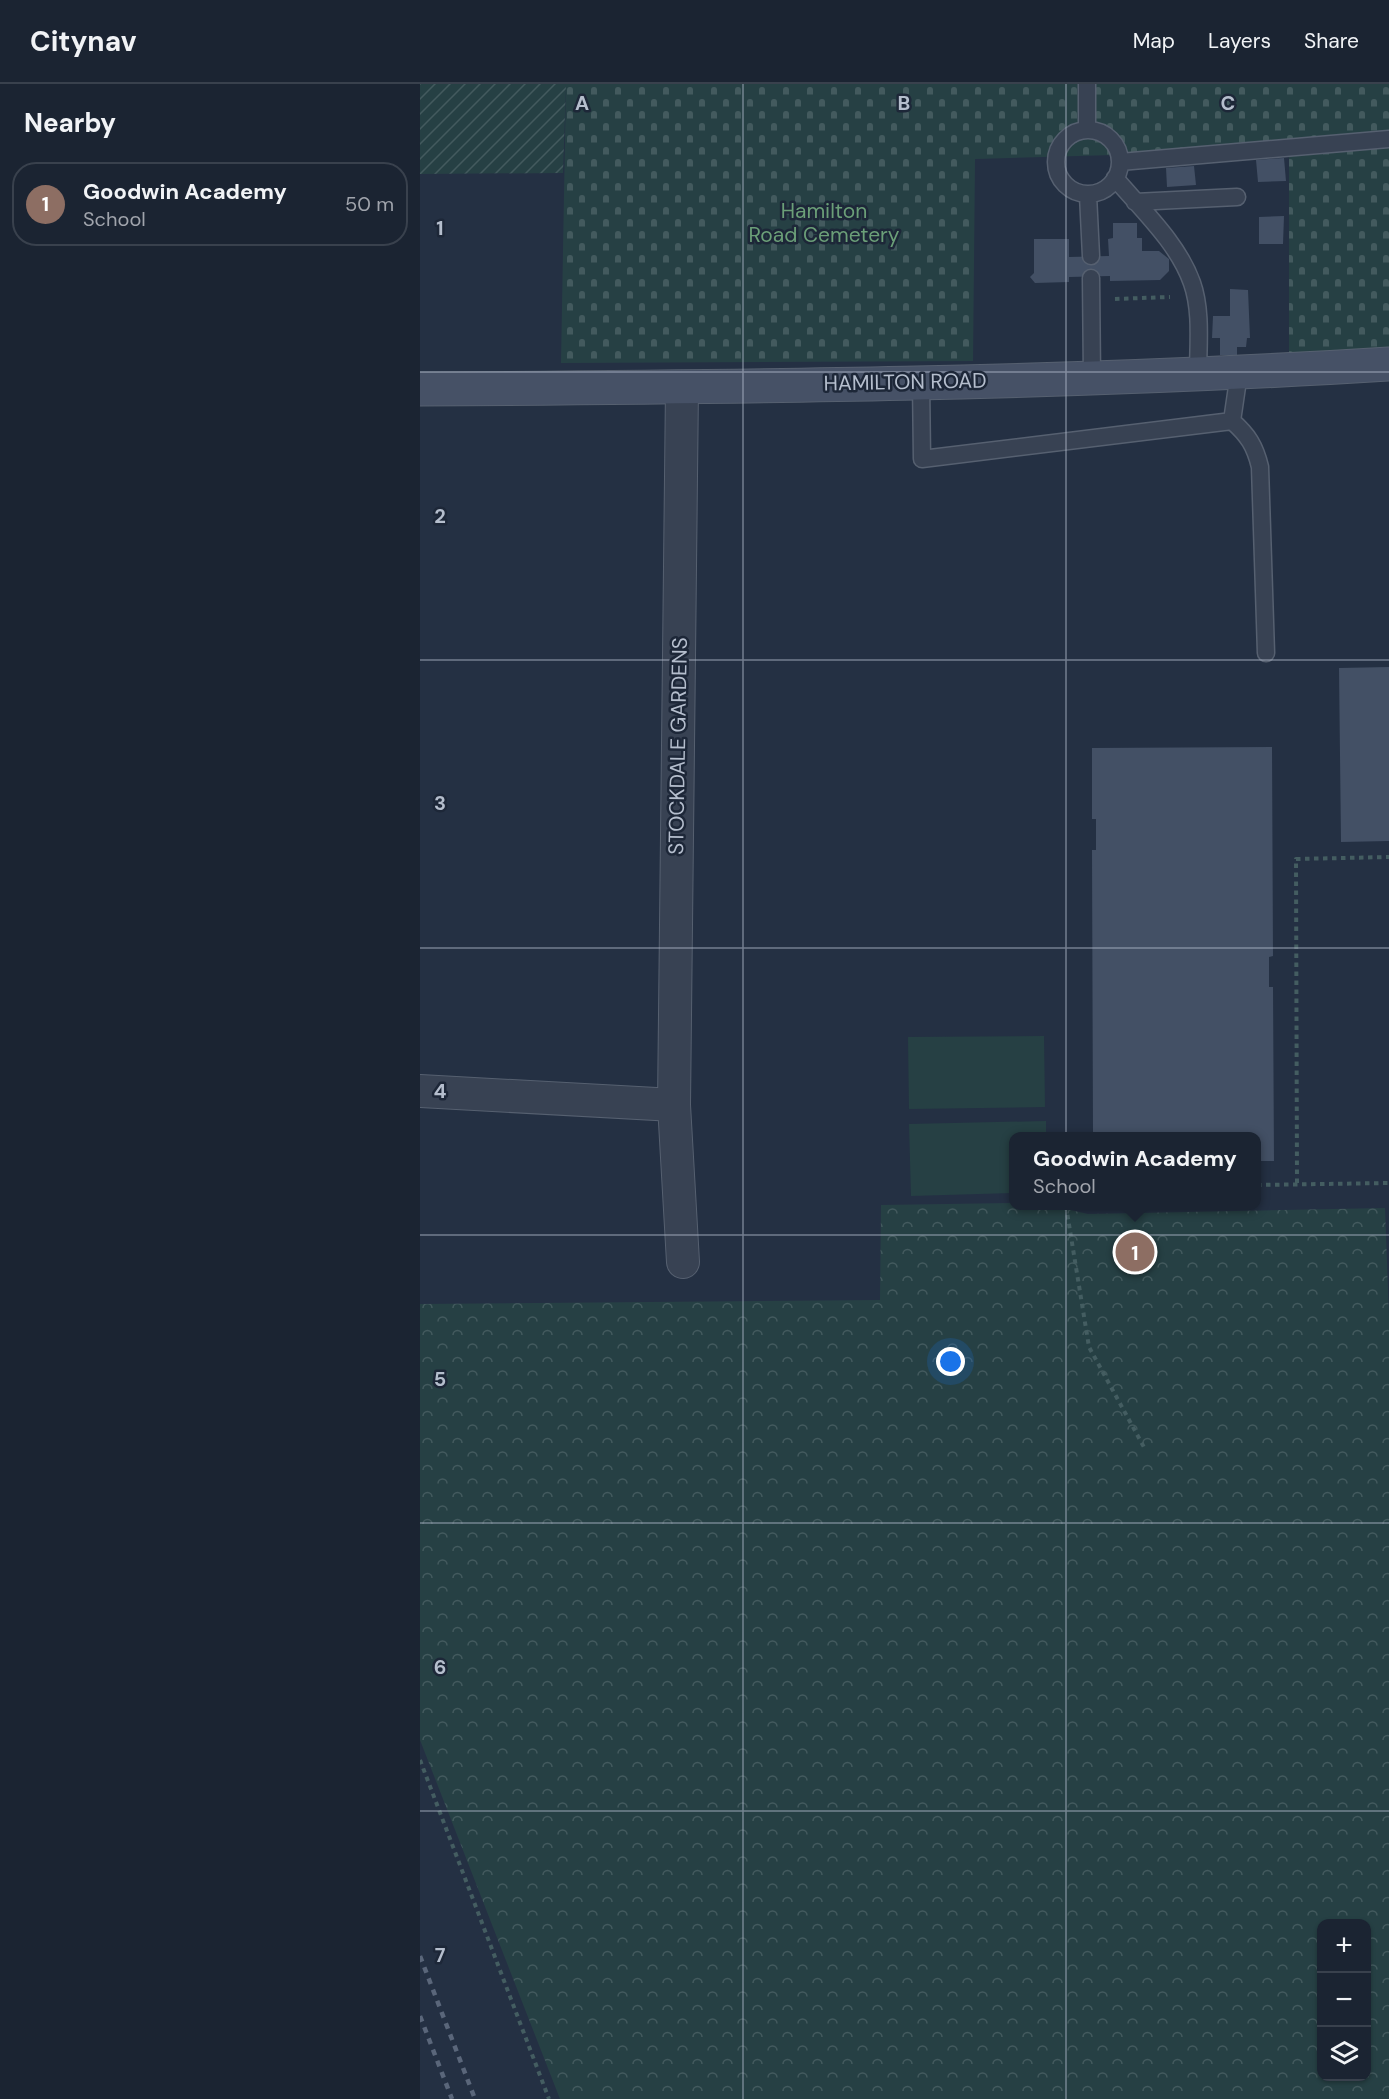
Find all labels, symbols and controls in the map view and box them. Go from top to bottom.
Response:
text: Citynav [30,23,136,60]
text: Map [1133,27,1175,55]
text: Layers [1208,27,1271,55]
text: Share [1304,27,1359,55]
text: A [575,90,589,116]
text: B [898,90,910,116]
text: C [1221,90,1235,116]
text: Nearby [24,106,116,140]
text: Goodwin Academy [83,177,287,206]
text: 1 [42,191,49,217]
text: 50 m [345,191,394,217]
park label: Hamilton Road Cemetery [748,197,900,249]
text: School [83,206,146,232]
text: 1 [436,215,444,241]
street label: HAMILTON ROAD [823,367,987,397]
text: 2 [434,503,446,529]
street label: STOCKDALE GARDENS [662,637,694,855]
text: 3 [434,790,446,816]
text: 4 [434,1078,447,1104]
popup [1009,1132,1261,1210]
text: Goodwin Academy [1033,1144,1237,1173]
text: School [1033,1173,1096,1199]
pin: 1 [1116,1230,1154,1274]
your location [936,1347,965,1376]
text: 5 [434,1366,446,1392]
text: 6 [434,1654,446,1680]
map controls [1317,1919,1371,2081]
button: + [1317,1919,1371,1973]
text: 7 [435,1942,446,1968]
button: − [1317,1973,1371,2027]
button: layers [1317,2027,1371,2081]

